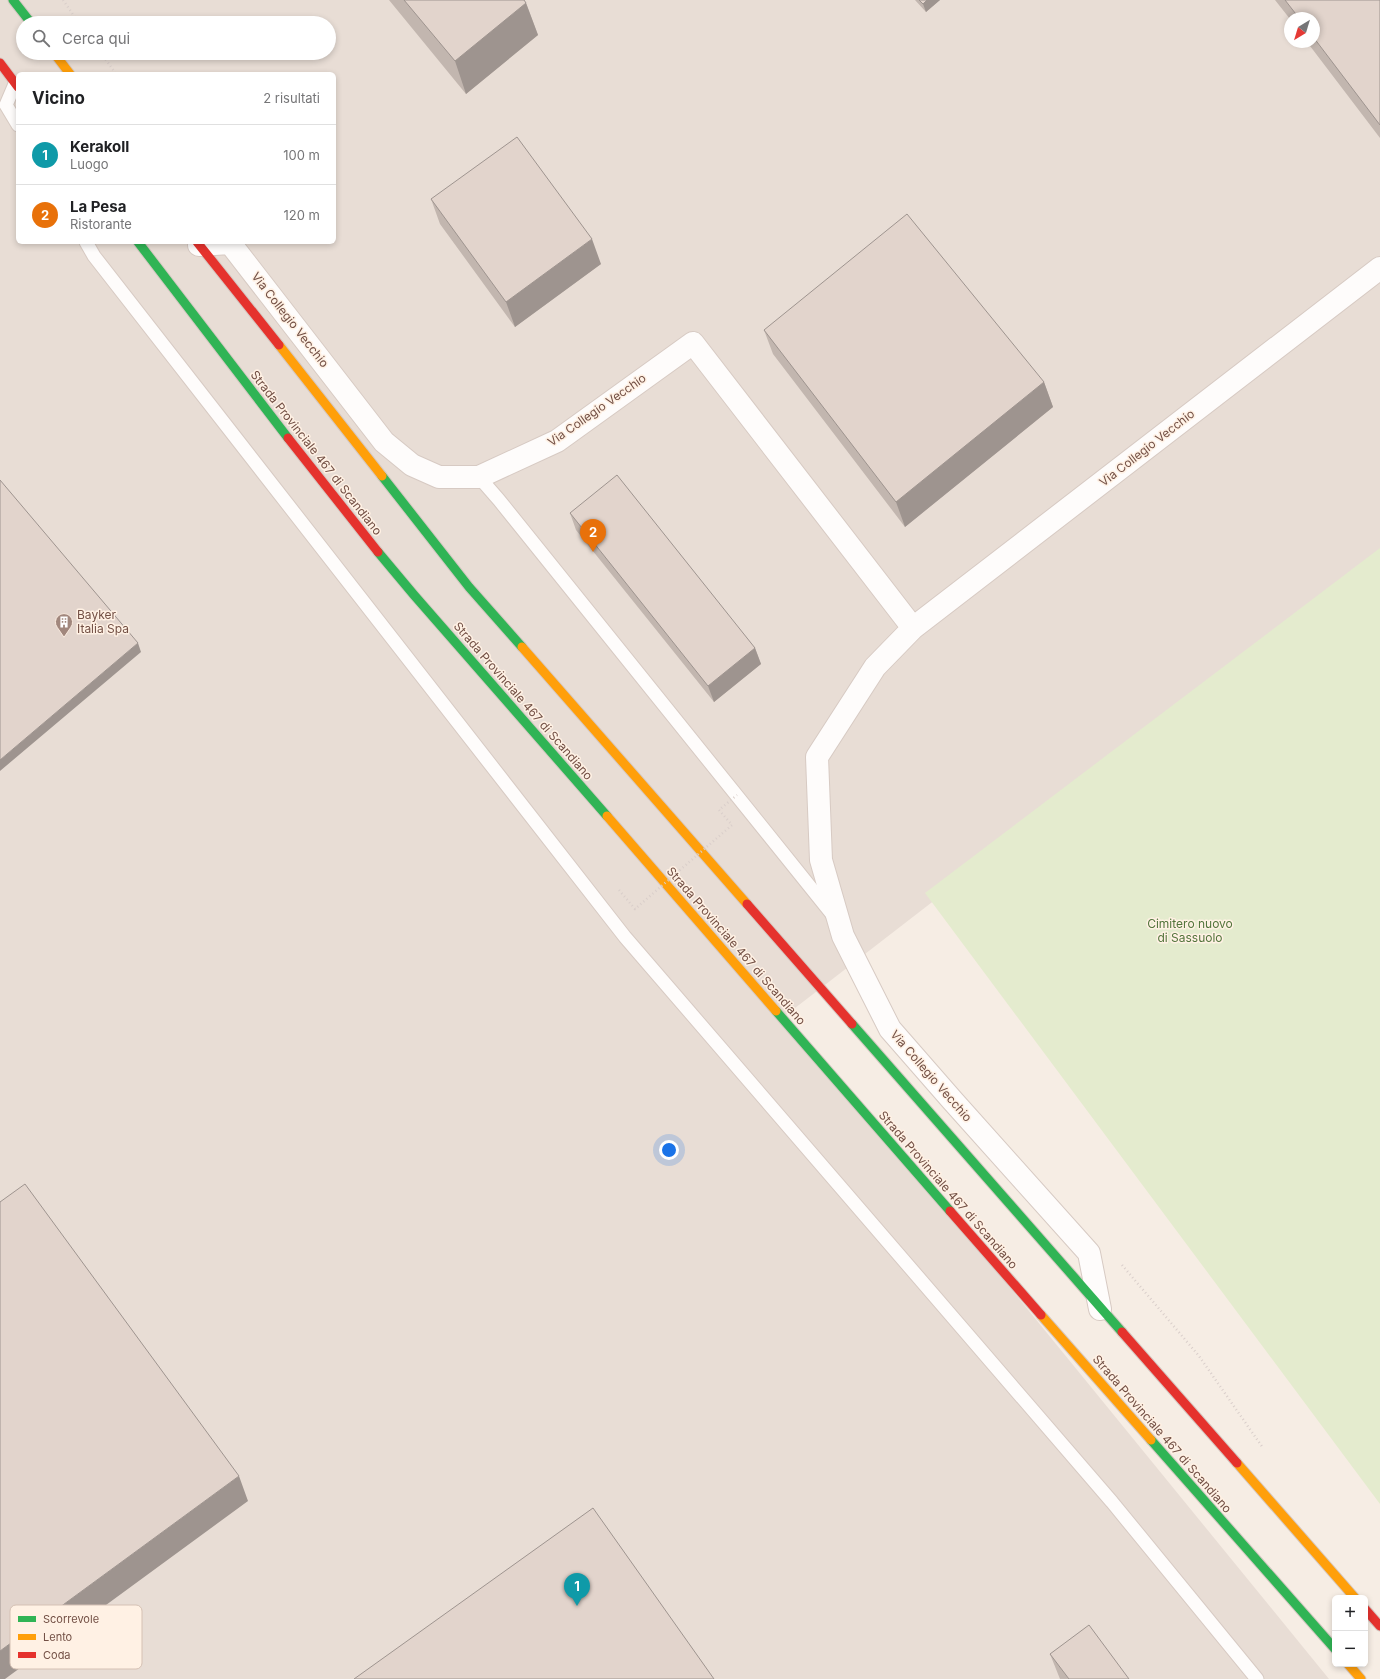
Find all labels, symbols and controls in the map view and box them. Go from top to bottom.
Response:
north arrow [1284,12,1320,48]
search box [16,16,336,60]
icon: search [30,27,52,49]
text: Cerca qui [62,29,130,48]
text: Vicino [32,88,85,108]
text: 2 risultati [263,90,320,106]
text: Kerakoll [70,137,129,156]
text: 1 [42,147,48,163]
text: 100 m [283,147,320,163]
text: Luogo [70,156,109,172]
text: La Pesa [70,197,126,216]
text: 2 [41,207,49,223]
text: 120 m [284,207,320,223]
text: Ristorante [70,216,132,232]
street label: Via Collegio Vecchio [249,269,332,370]
street label: Strada Provinciale 467 di Scandiano [248,367,385,538]
street label: Via Collegio Vecchio [545,370,649,449]
street label: Via Collegio Vecchio [1096,406,1197,489]
pin: 2 [580,519,606,552]
place label: Bayker Italia Spa [77,607,129,636]
building icon: Bayker Italia Spa [54,612,74,637]
street label: Strada Provinciale 467 di Scandiano [451,619,596,783]
street label: Strada Provinciale 467 di Scandiano [664,864,809,1028]
park label: Cimitero nuovo di Sassuolo [1147,916,1233,945]
street label: Via Collegio Vecchio [888,1027,975,1125]
street label: Strada Provinciale 467 di Scandiano [876,1108,1021,1272]
your location [659,1140,679,1160]
street label: Strada Provinciale 467 di Scandiano [1090,1352,1235,1516]
pin: 1 [564,1573,590,1606]
map controls [1332,1595,1368,1667]
button: + [1332,1595,1368,1631]
legend [10,1605,142,1669]
text: Scorrevole [43,1612,99,1626]
text: Lento [43,1630,73,1644]
button: − [1332,1631,1368,1667]
text: Coda [43,1648,71,1662]

